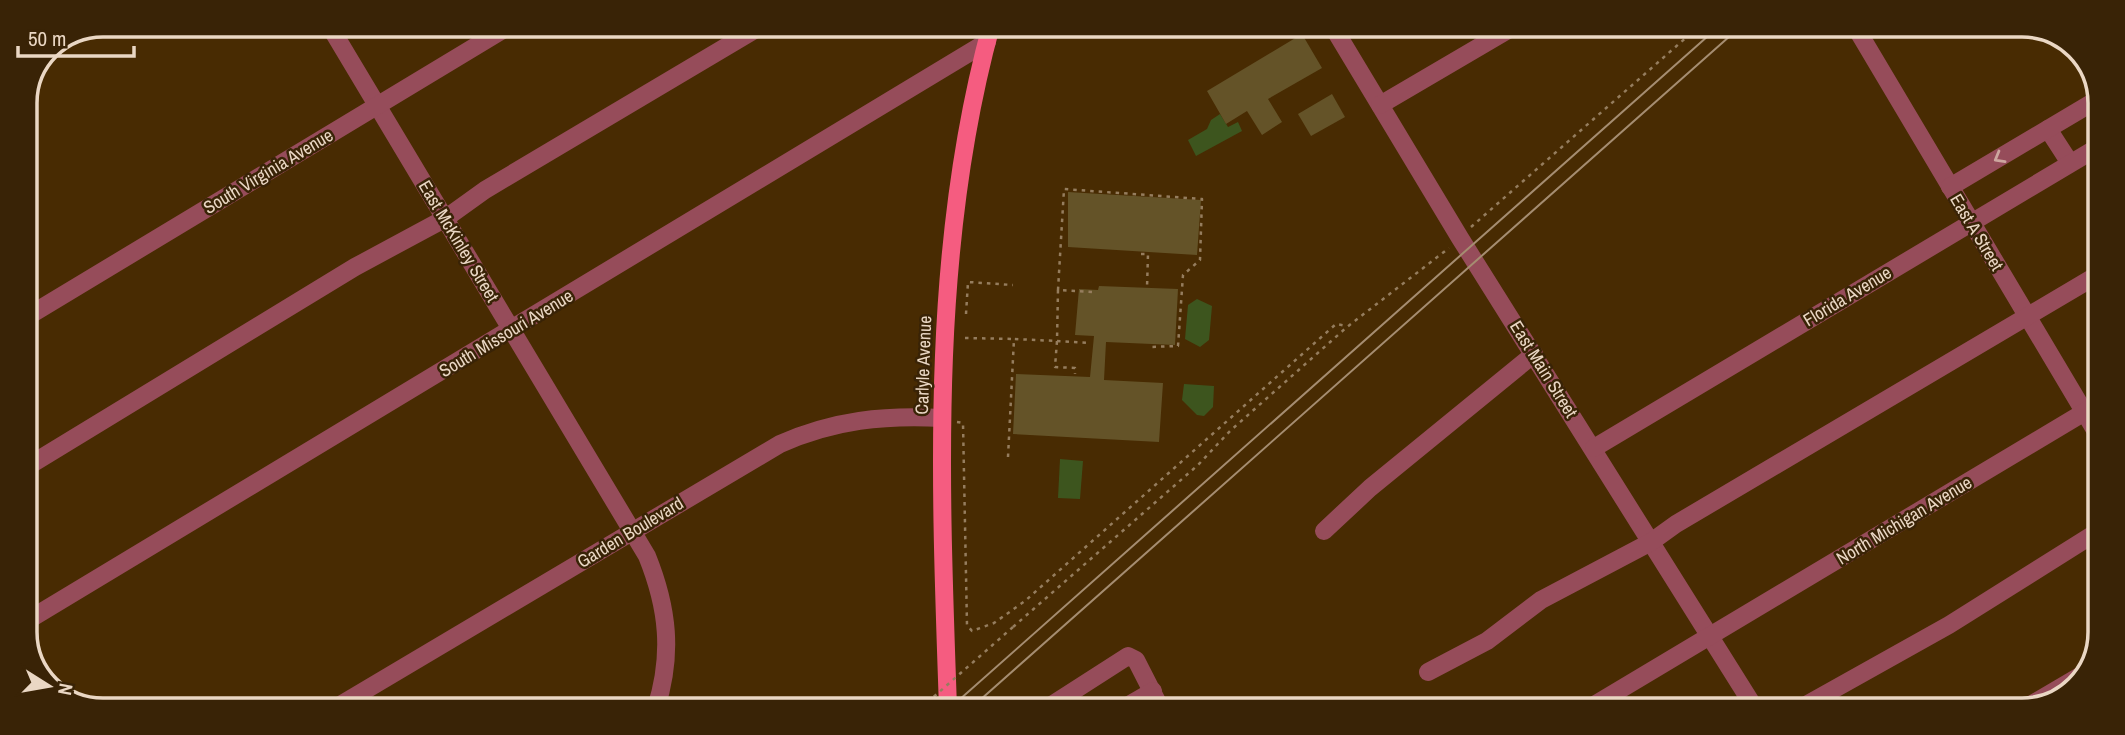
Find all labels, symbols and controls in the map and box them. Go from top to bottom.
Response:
scale bar [18,14,133,58]
text: 50 m [28,24,66,53]
street label: South Virginia Avenue [198,122,338,220]
one-way arrow [1993,150,2006,163]
street label: East McKinley Street [413,175,505,307]
street label: East A Street [1944,189,2010,275]
street label: Florida Avenue [1798,260,1896,332]
street label: South Missouri Avenue [434,283,578,383]
street label: Carlyle Avenue [909,315,937,415]
street label: East Main Street [1504,316,1584,422]
street label: North Michigan Avenue [1832,470,1976,570]
street label: Garden Boulevard [572,490,688,574]
north arrow [14,651,84,721]
text: N [52,681,80,697]

